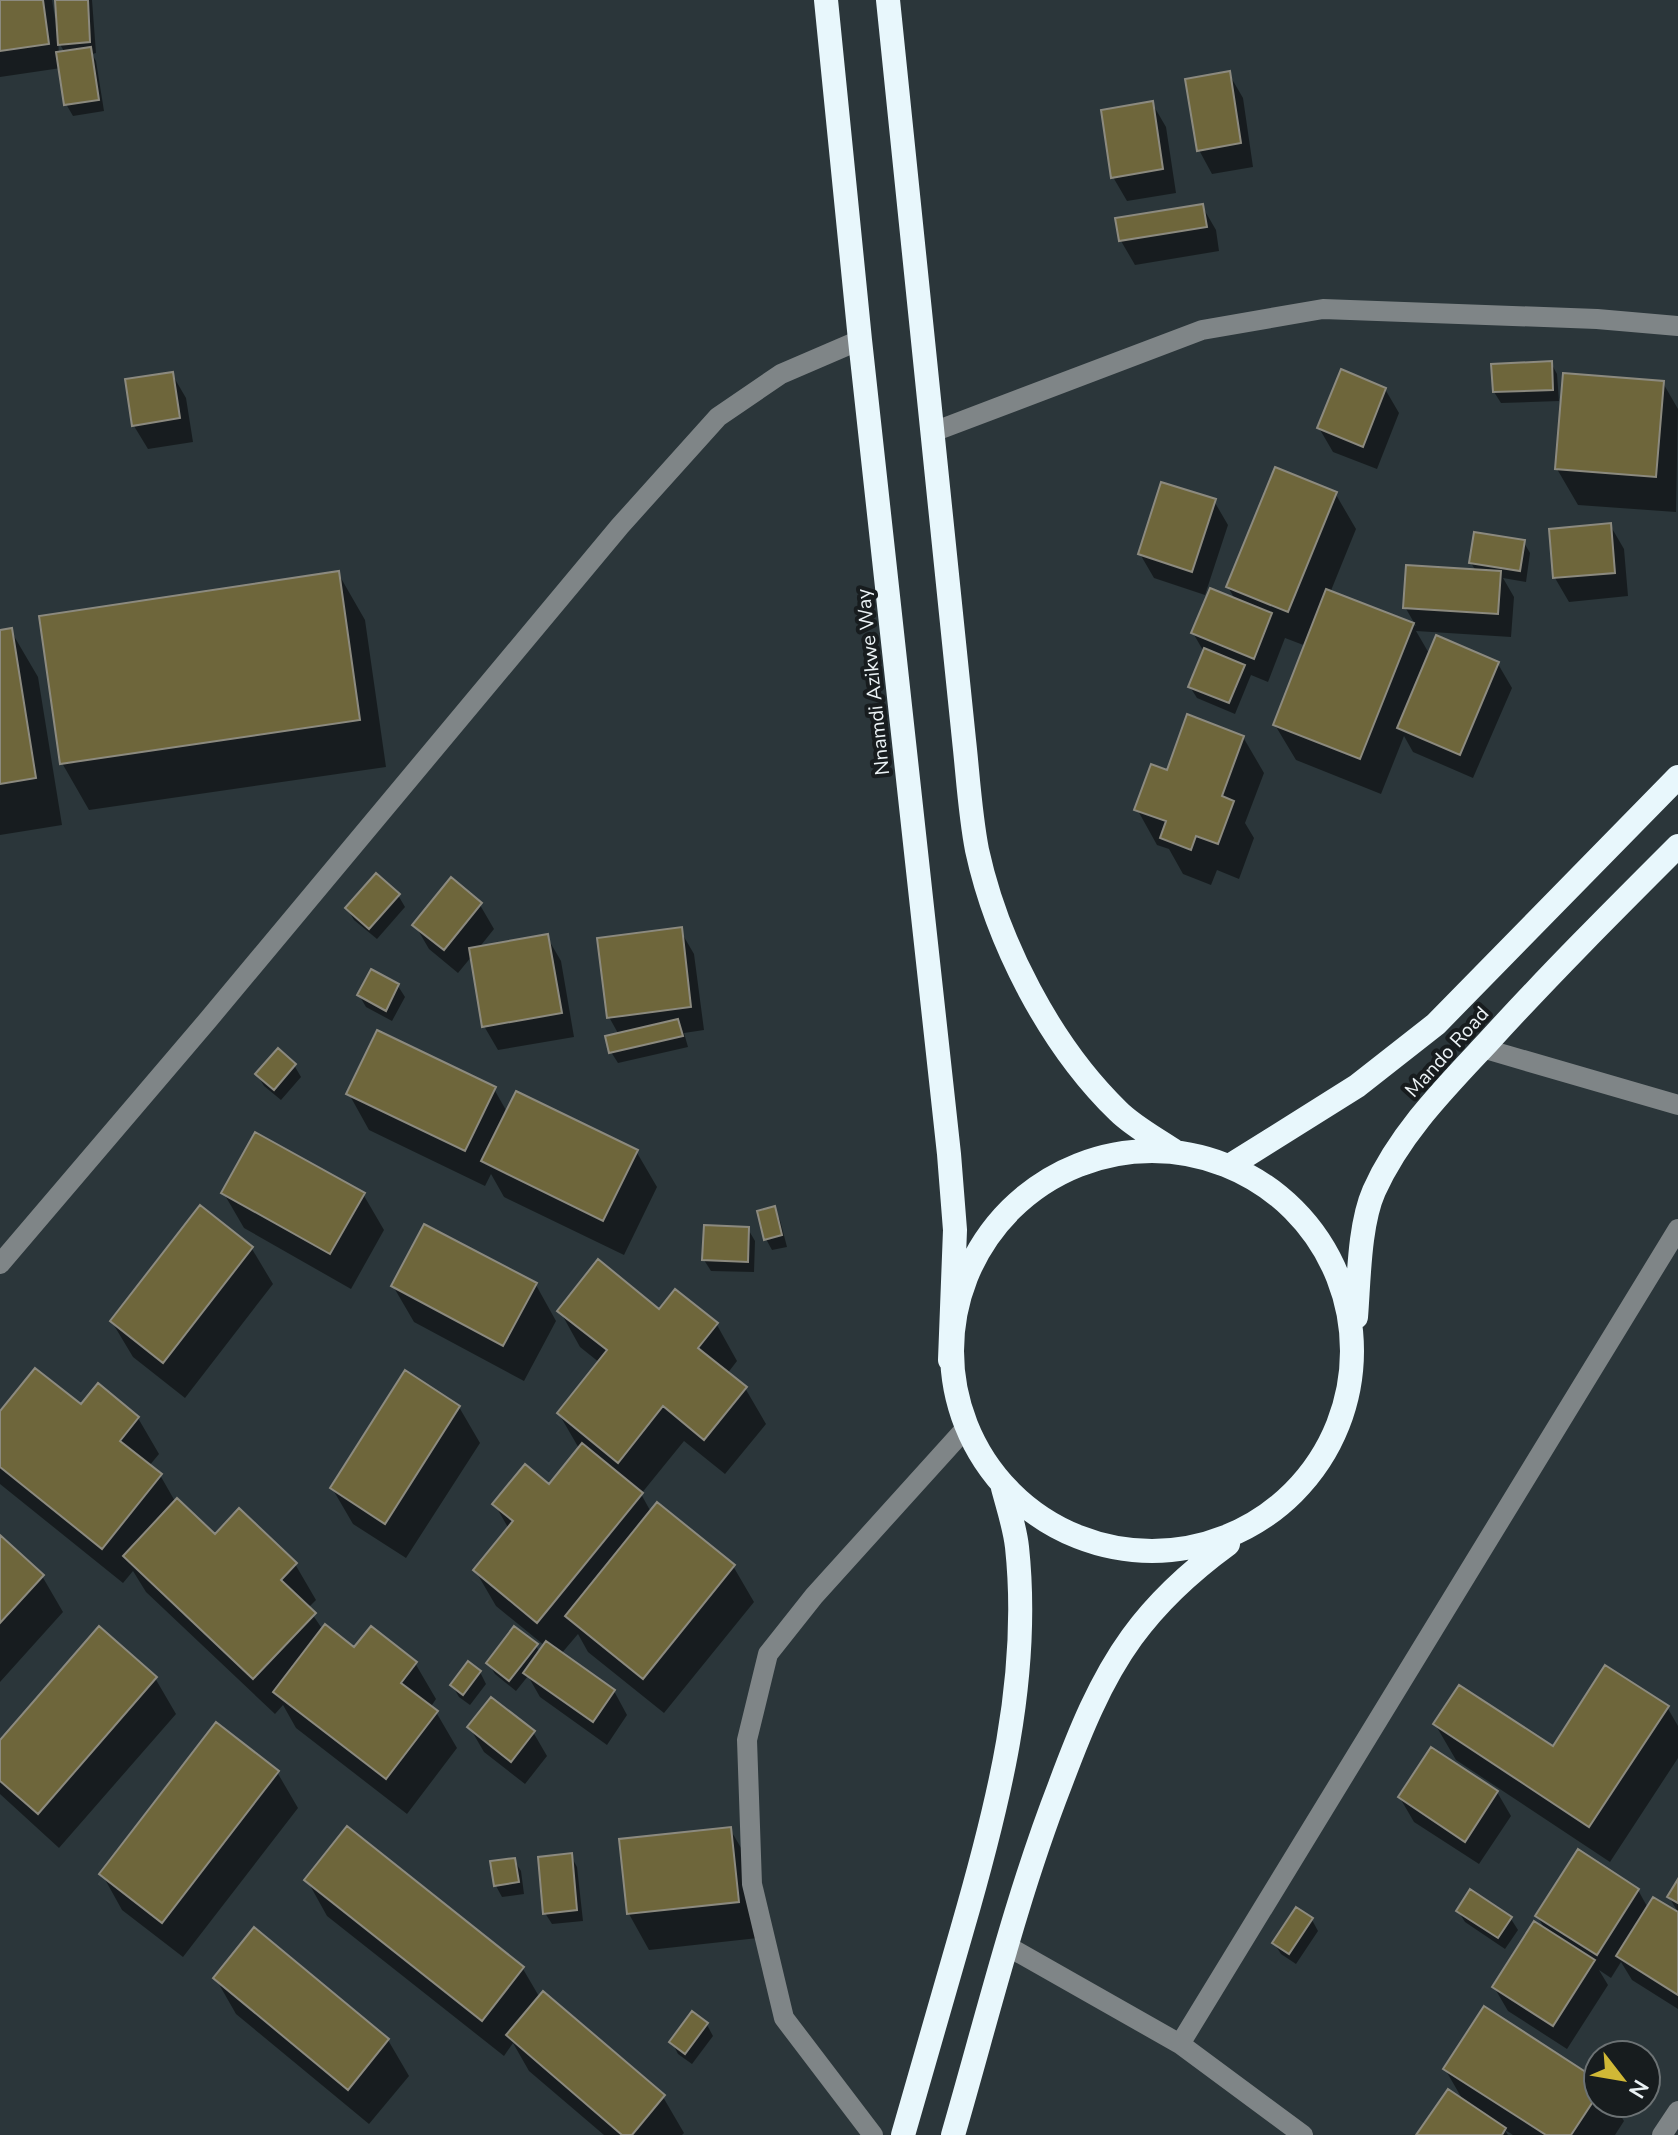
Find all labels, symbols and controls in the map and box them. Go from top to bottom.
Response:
street label: Nnamdi Azikwe Way [850,587,896,777]
street label: Mando Road [1399,1001,1495,1103]
north arrow [1582,2039,1662,2119]
text: N [1621,2074,1655,2104]

